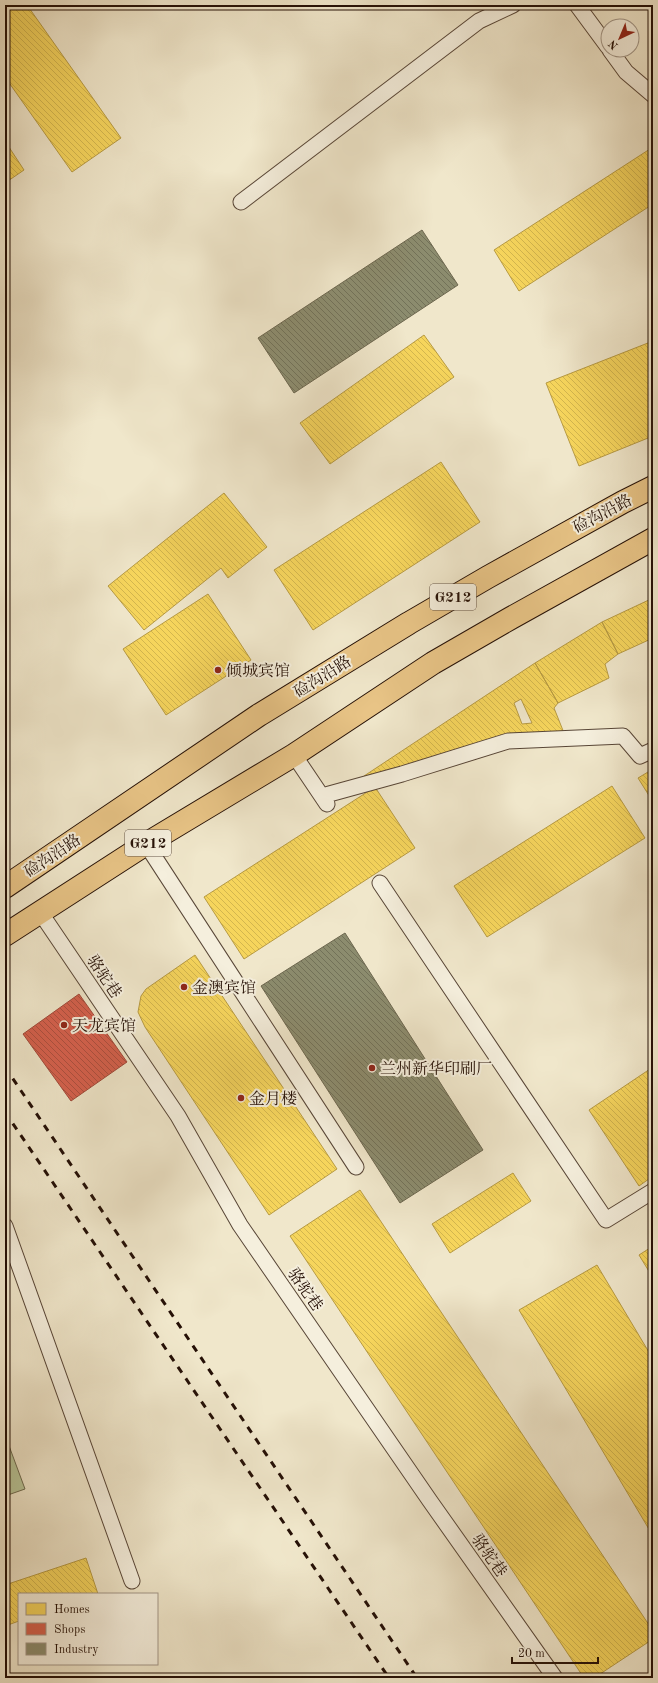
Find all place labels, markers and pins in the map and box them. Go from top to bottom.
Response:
place label: 倾城宾馆 [226,662,290,680]
marker: 倾城宾馆 [213,665,223,675]
place label: 金澳宾馆 [192,979,256,997]
marker: 金澳宾馆 [179,982,189,992]
place label: 天龙宾馆 [72,1017,136,1035]
marker: 天龙宾馆 [59,1020,69,1030]
place label: 兰州新华印刷厂 [380,1060,492,1078]
marker: 兰州新华印刷厂 [367,1063,377,1073]
place label: 金月楼 [249,1090,297,1108]
marker: 金月楼 [236,1093,246,1103]

